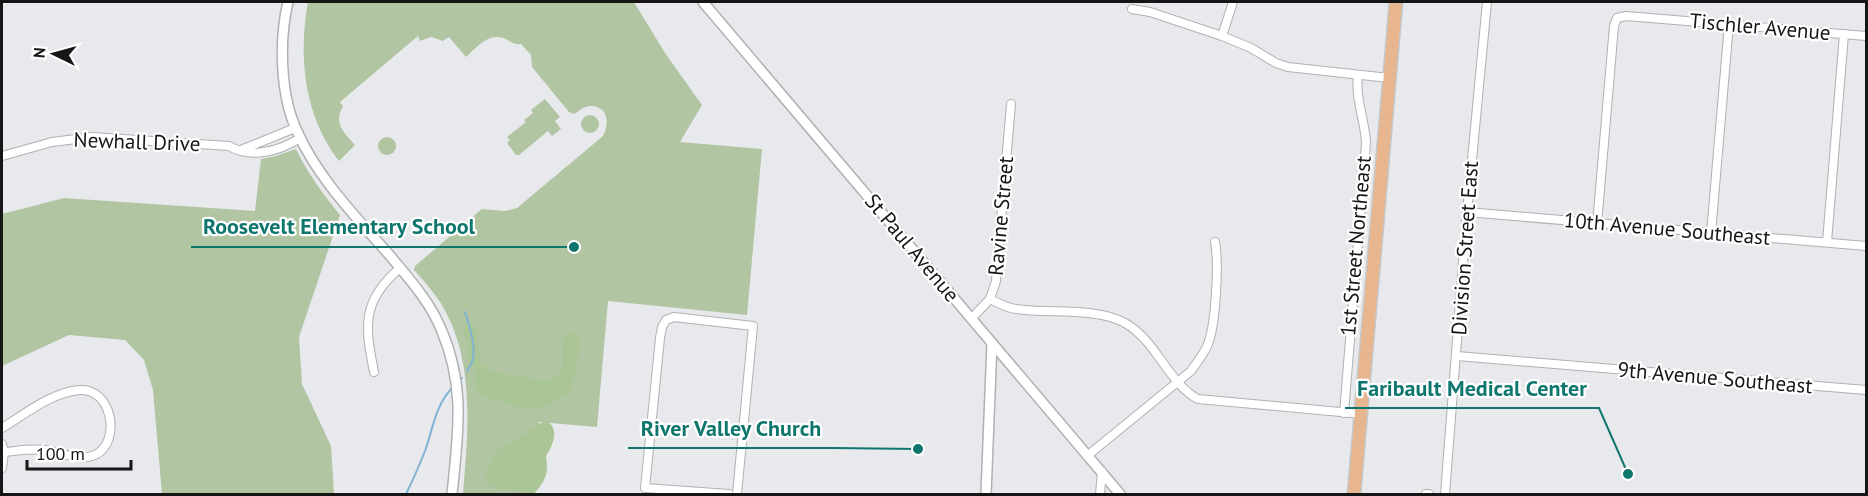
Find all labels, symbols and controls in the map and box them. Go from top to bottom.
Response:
street label: Tischler Avenue [1688,7,1832,46]
north arrow [24,24,84,84]
text: N [29,47,49,59]
street label: Newhall Drive [73,126,201,157]
street label: Ravine Street [982,155,1019,277]
street label: 1st Street Northeast [1334,155,1377,337]
street label: Division Street East [1445,160,1484,336]
street label: St Paul Avenue [859,188,966,307]
street label: 10th Avenue Southeast [1563,206,1771,251]
callout: Roosevelt Elementary School [191,207,488,247]
text: Roosevelt Elementary School [203,212,476,240]
street label: 9th Avenue Southeast [1616,356,1814,399]
callout: Faribault Medical Center [1345,368,1599,408]
text: Faribault Medical Center [1357,374,1587,402]
callout: River Valley Church [628,408,834,448]
text: River Valley Church [641,414,821,442]
scale bar [27,433,130,471]
text: 100 m [36,442,85,465]

